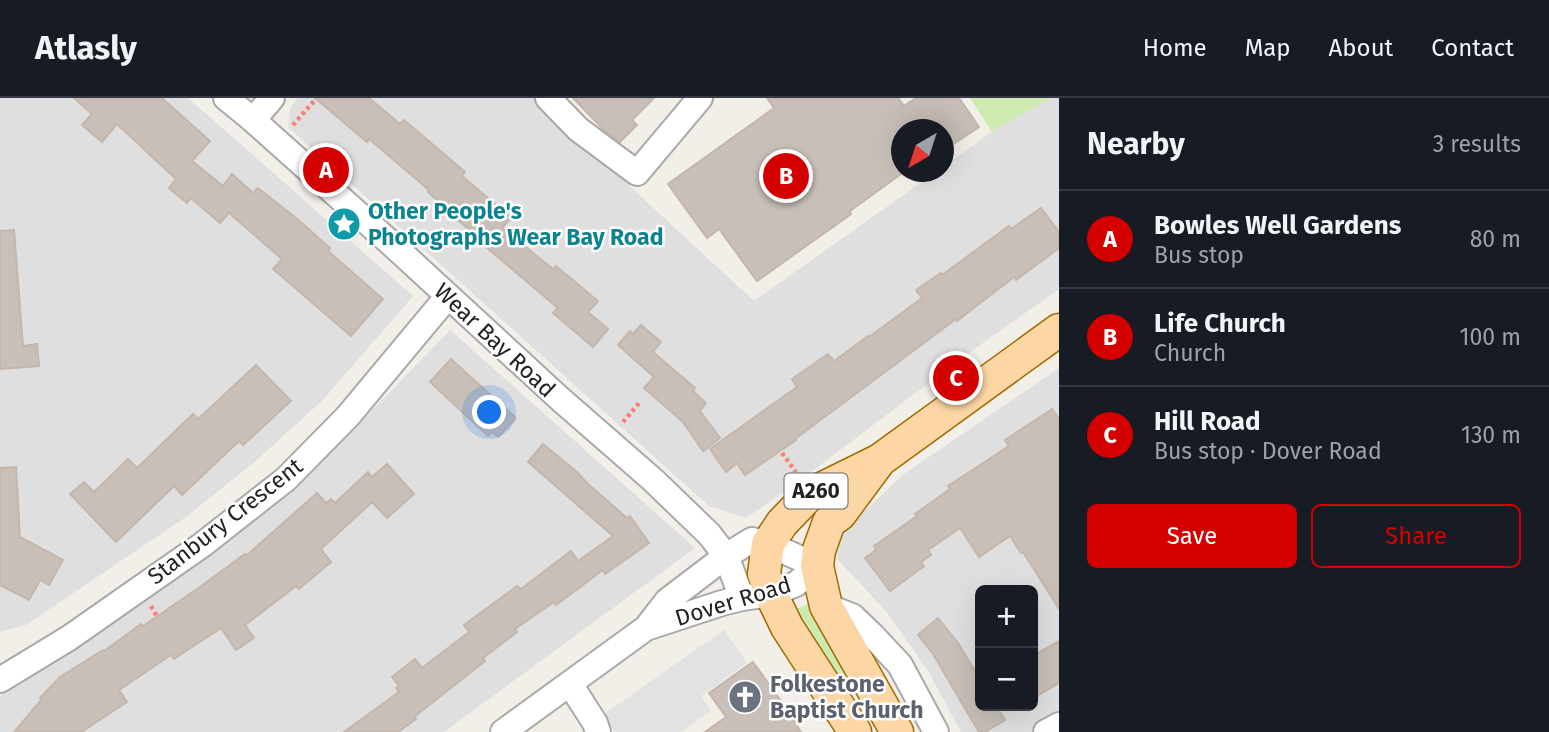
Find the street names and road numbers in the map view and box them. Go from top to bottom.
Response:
street label: Wear Bay Road [429,277,561,403]
street label: Stanbury Crescent [142,451,309,590]
road number: A260 [784,474,848,508]
street label: Dover Road [672,570,794,632]

